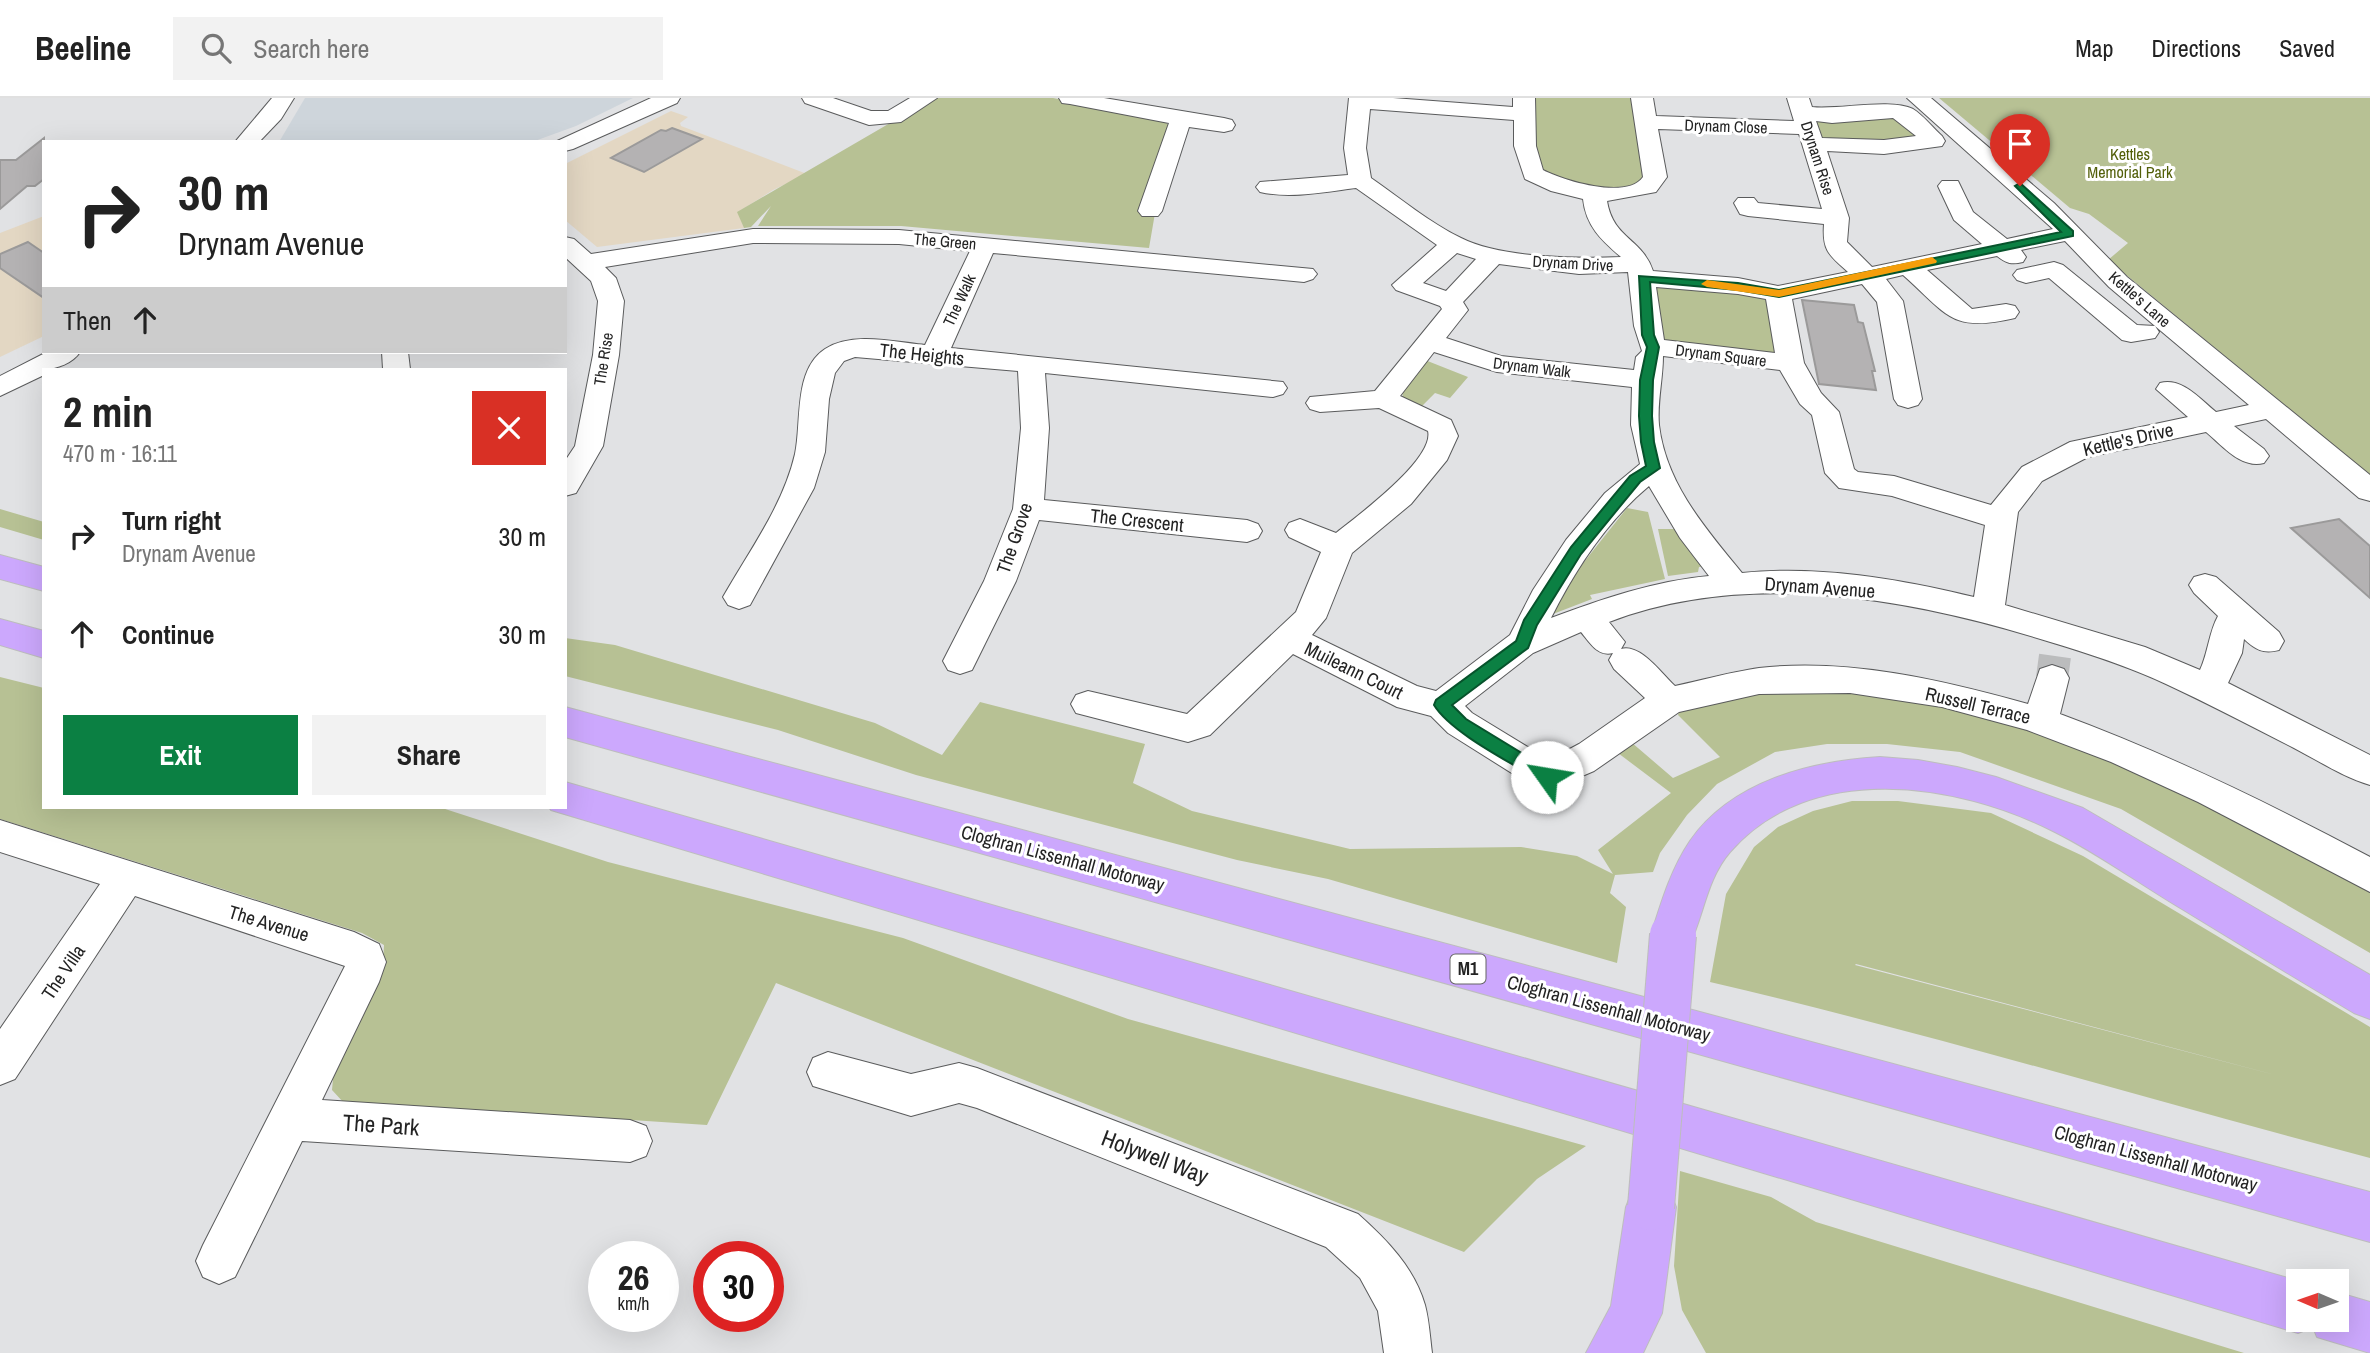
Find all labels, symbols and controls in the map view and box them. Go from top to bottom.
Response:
search box [173,17,663,80]
text: Beeline [35,26,131,70]
icon: search [197,29,235,67]
text: Search here [253,31,369,66]
text: Map [2075,32,2113,64]
text: Directions [2151,32,2241,64]
text: Saved [2279,32,2335,64]
street label: Drynam Close [1684,114,1768,138]
pin [1990,114,2050,186]
street label: Drynam Rise [1796,118,1840,198]
icon: arrive [2001,125,2039,163]
park label: Kettles Memorial Park [2087,143,2173,183]
text: 30 m [178,159,270,225]
icon: right [63,168,154,259]
text: Drynam Avenue [178,222,364,265]
street label: The Green [913,227,977,255]
street label: Drynam Drive [1532,250,1614,276]
street label: Kettle's Lane [2104,266,2176,332]
street label: The Walk [937,270,981,330]
icon: ahead [126,301,164,339]
text: Then [63,303,112,338]
street label: The Rise [588,331,618,387]
street label: The Heights [878,337,966,371]
street label: Drynam Square [1674,338,1768,372]
street label: Drynam Walk [1492,351,1573,383]
text: 2 min [63,384,153,440]
button: close [472,391,546,465]
street label: Kettle's Drive [2080,416,2176,462]
text: 470 m · 16:11 [63,438,177,469]
street label: The Grove [990,499,1038,577]
street label: The Crescent [1089,502,1186,538]
text: Turn right [122,503,221,538]
icon: right [63,517,101,555]
text: 30 m [499,519,546,554]
text: Drynam Avenue [122,538,256,569]
street label: Drynam Avenue [1764,570,1876,604]
icon: ahead [63,615,101,653]
text: Continue [122,617,214,652]
text: 30 m [499,617,546,652]
street label: Muileann Court [1300,635,1408,705]
street label: Russell Terrace [1923,680,2033,730]
button: Exit [63,715,298,795]
button: Share [312,715,546,795]
position arrow [1510,740,1584,814]
street label: Cloghran Lissenhall Motorway [958,818,1168,898]
street label: The Avenue [226,898,312,948]
street label: The Villa [35,939,91,1005]
road number: M1 [1450,954,1486,984]
street label: Cloghran Lissenhall Motorway [1504,968,1714,1048]
street label: The Park [342,1106,421,1143]
street label: Cloghran Lissenhall Motorway [2051,1118,2261,1198]
street label: Holywell Way [1097,1122,1214,1191]
speed limit sign: 30 [693,1241,784,1332]
text: 26 [618,1254,649,1301]
north arrow [2286,1269,2348,1332]
map controls [2286,1269,2349,1332]
text: km/h [618,1291,650,1316]

